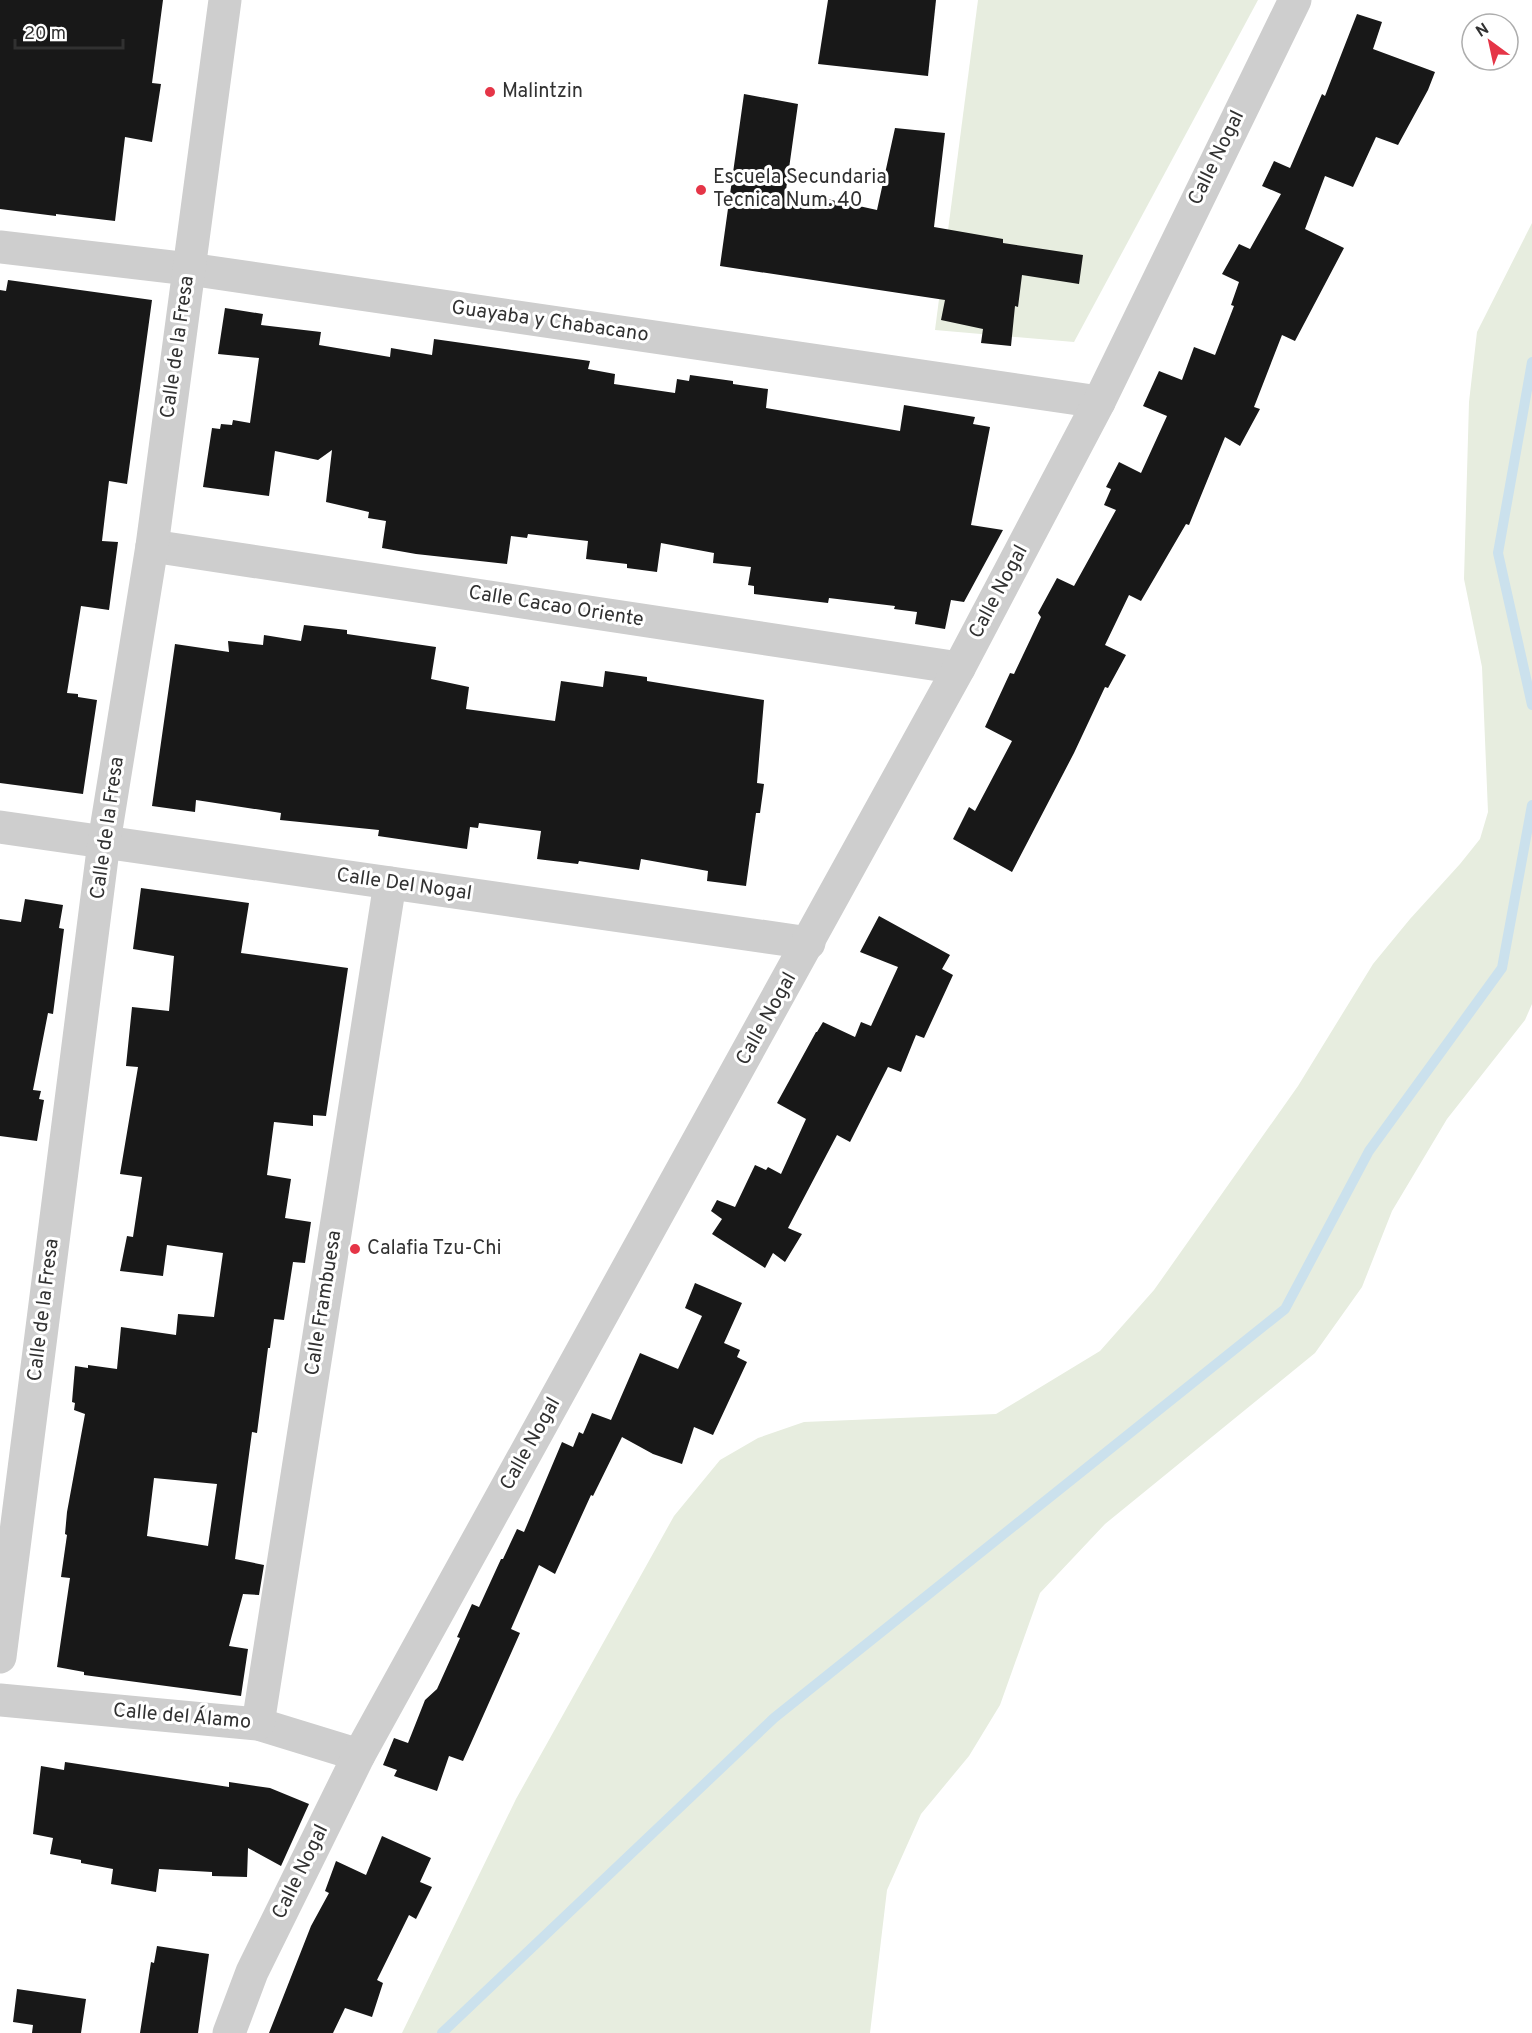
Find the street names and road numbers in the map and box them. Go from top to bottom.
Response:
street label: Calle Nogal [1183,106,1251,210]
street label: Calle de la Fresa [155,274,201,420]
street label: Guayaba y Chabacano [450,295,650,349]
street label: Calle Nogal [964,541,1034,643]
street label: Calle Cacao Oriente [466,580,646,634]
street label: Calle de la Fresa [85,755,131,901]
street label: Calle Del Nogal [335,863,473,907]
street label: Calle Nogal [731,968,803,1070]
street label: Calle Frambuesa [300,1228,348,1378]
street label: Calle de la Fresa [22,1237,66,1383]
street label: Calle Nogal [495,1393,567,1495]
street label: Calle del Álamo [112,1696,252,1736]
street label: Calle Nogal [267,1820,335,1924]

